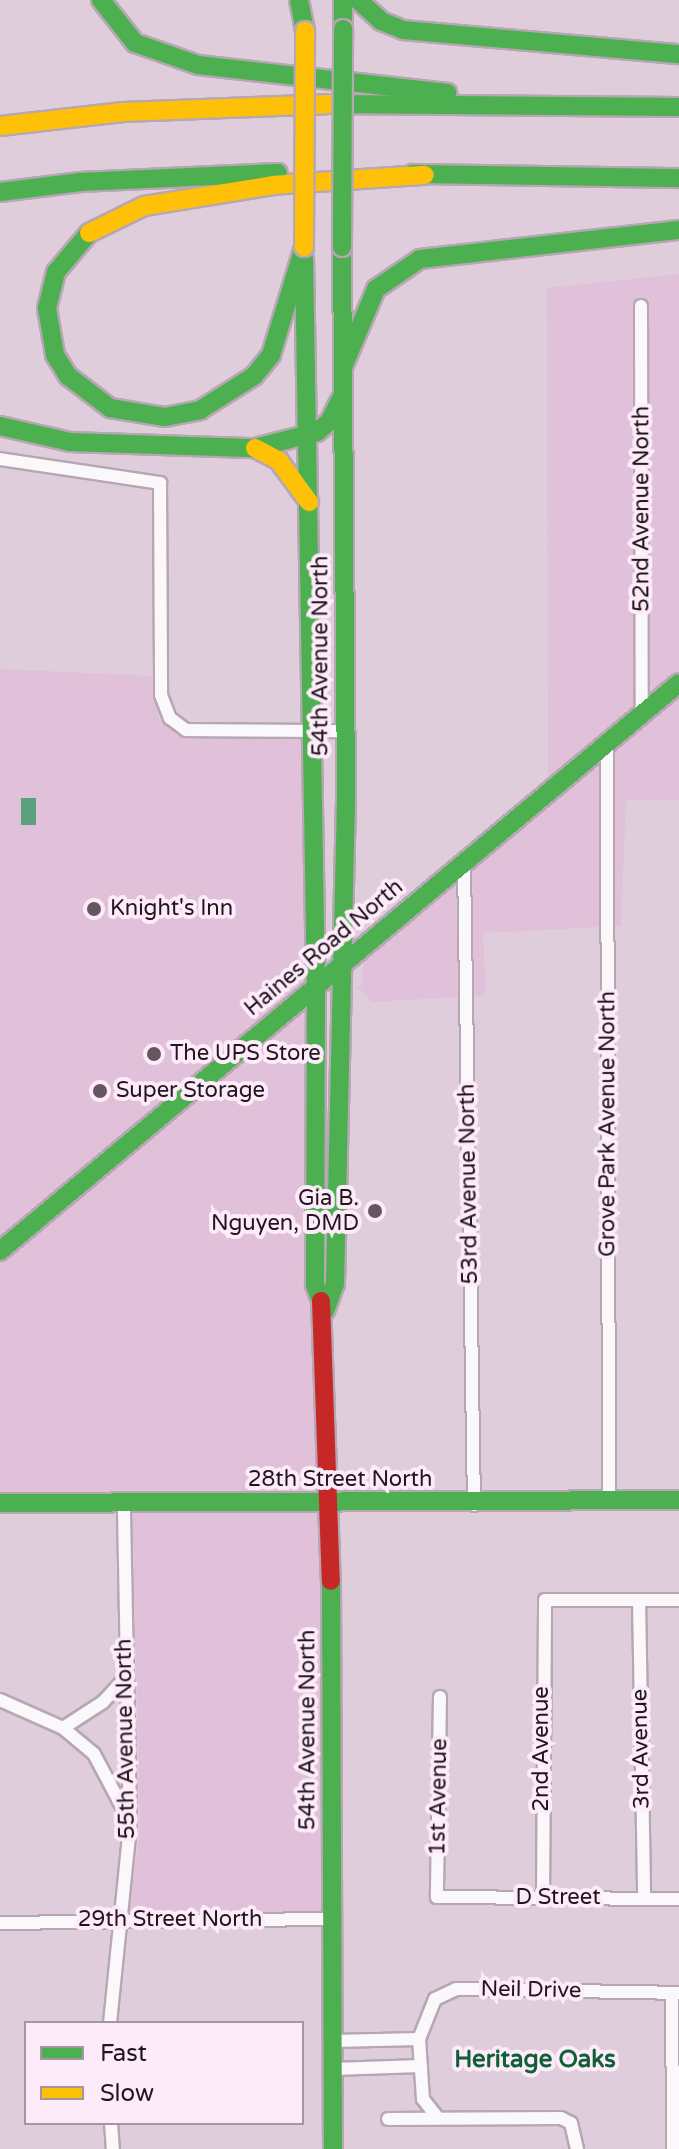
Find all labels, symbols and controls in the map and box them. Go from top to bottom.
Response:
street label: 52nd Avenue North [629,406,655,612]
street label: 54th Avenue North [308,556,334,756]
street label: Haines Road North [239,874,409,1022]
place label: Knight's Inn [110,896,233,922]
marker: Knight's Inn [85,900,103,918]
street label: Grove Park Avenue North [595,991,621,1257]
place label: The UPS Store [170,1041,321,1067]
marker: The UPS Store [145,1045,163,1063]
place label: Super Storage [116,1078,265,1104]
marker: Super Storage [91,1082,109,1100]
street label: 53rd Avenue North [454,1083,484,1285]
place label: Gia B. Nguyen, DMD [211,1185,359,1236]
marker: Gia B. Nguyen, DMD [366,1202,384,1220]
street label: 28th Street North [248,1467,432,1493]
street label: 54th Avenue North [295,1630,321,1830]
street label: 55th Avenue North [111,1638,141,1840]
street label: 2nd Avenue [529,1686,555,1812]
street label: 3rd Avenue [627,1689,655,1809]
street label: 1st Avenue [425,1738,453,1856]
street label: D Street [515,1885,601,1911]
street label: 29th Street North [78,1907,262,1933]
street label: Neil Drive [480,1976,582,2004]
legend [24,2021,304,2125]
text: Fast [100,2039,147,2068]
district label: Heritage Oaks [454,2046,616,2074]
text: Slow [100,2079,154,2108]

